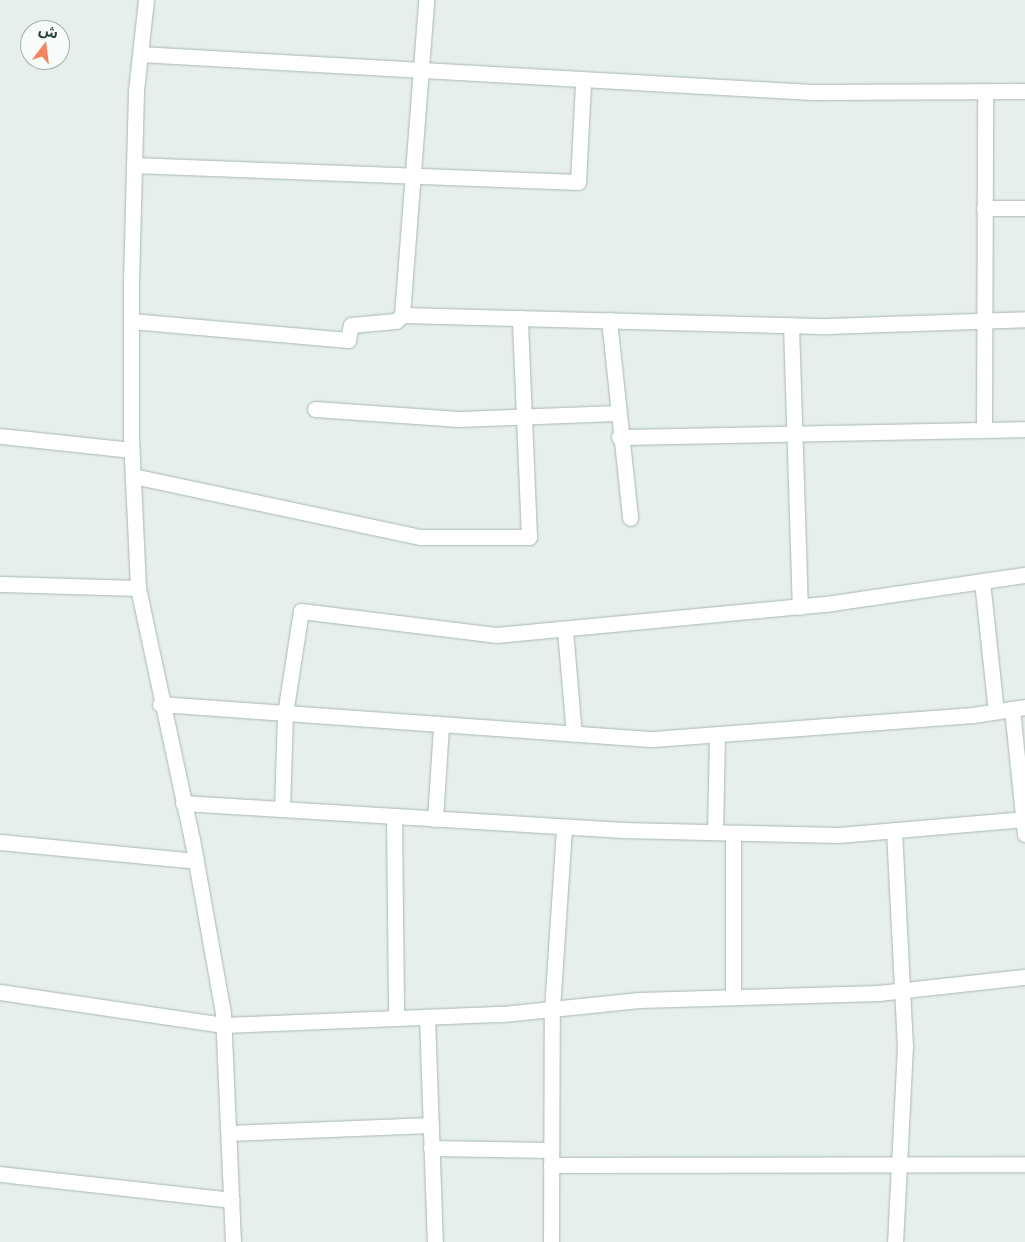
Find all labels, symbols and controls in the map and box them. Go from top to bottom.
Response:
text: ش [37,19,60,43]
north arrow [20,20,70,70]

